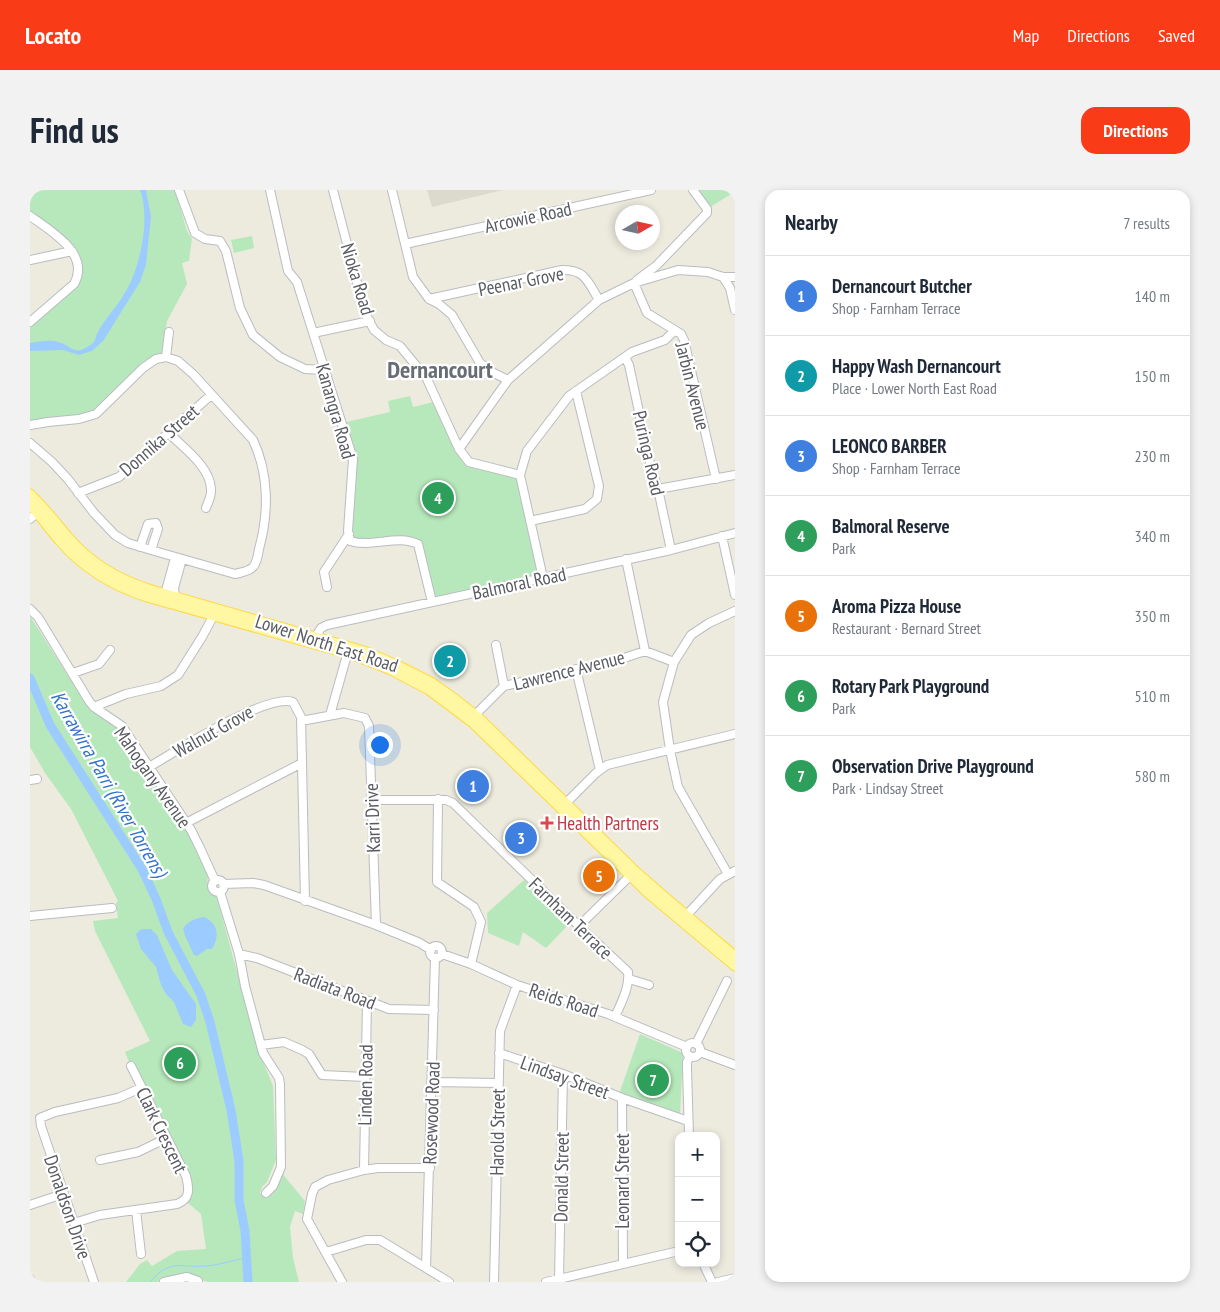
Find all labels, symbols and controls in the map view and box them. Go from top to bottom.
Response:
text: Locato [25,20,81,51]
text: Map [1013,24,1039,47]
text: Directions [1067,24,1130,47]
text: Saved [1158,24,1195,47]
text: Find us [30,107,119,153]
button: Directions [1081,107,1190,154]
street label: Arcowie Road [482,196,574,238]
north arrow [615,205,660,250]
text: Nearby [785,209,838,236]
text: 7 results [1123,213,1170,233]
street label: Nioka Road [336,240,380,318]
street label: Peenar Grove [476,261,566,301]
text: Dernancourt Butcher [832,274,972,298]
text: 1 [797,286,805,306]
text: 140 m [1135,286,1170,306]
text: Shop · Farnham Terrace [832,298,961,318]
street label: Jarbin Avenue [670,339,716,433]
district label: Dernancourt [387,354,493,385]
text: Happy Wash Dernancourt [832,354,1001,378]
street label: Kanangra Road [311,360,361,462]
text: 2 [797,366,805,386]
text: 150 m [1135,366,1170,386]
text: Place · Lower North East Road [832,378,997,398]
street label: Donnika Street [114,399,204,481]
street label: Puringa Road [628,408,670,498]
text: LEONCO BARBER [832,434,947,458]
text: 3 [797,446,805,466]
text: 230 m [1135,446,1170,466]
text: Shop · Farnham Terrace [832,458,961,478]
pin: 4 [422,479,454,517]
text: Balmoral Reserve [832,514,950,538]
text: 4 [797,526,805,546]
text: 340 m [1135,526,1170,546]
text: Park [832,538,856,558]
street label: Balmoral Road [470,561,568,605]
text: Aroma Pizza House [832,594,961,618]
text: 5 [797,606,805,626]
text: 350 m [1135,606,1170,626]
street label: Lower North East Road [253,609,401,677]
text: Restaurant · Bernard Street [832,618,981,638]
pin: 2 [434,642,466,680]
street label: Lawrence Avenue [511,645,627,695]
text: Rotary Park Playground [832,674,989,698]
water label: Karrawirra Parri (River Torrens) [45,686,174,884]
text: 6 [797,686,805,706]
text: 510 m [1135,686,1170,706]
text: Park [832,698,856,718]
street label: Walnut Grove [169,699,257,763]
street label: Mahogany Avenue [109,722,197,833]
your location [367,732,393,758]
text: Observation Drive Playground [832,754,1034,778]
text: 7 [797,766,805,786]
text: 580 m [1135,766,1170,786]
pin: 1 [457,767,489,805]
text: Park · Lindsay Street [832,778,944,798]
street label: Karri Drive [359,783,385,853]
place label: Health Partners [557,811,659,835]
marker: Health Partners [541,817,553,829]
pin: 3 [505,819,537,857]
pin: 5 [583,857,615,895]
street label: Farnham Terrace [524,872,618,964]
street label: Radiata Road [291,961,379,1015]
street label: Reids Road [526,978,602,1022]
pin: 6 [164,1044,196,1082]
street label: Linden Road [352,1044,378,1126]
street label: Lindsay Street [517,1050,613,1104]
street label: Rosewood Road [417,1061,445,1165]
pin: 7 [637,1061,669,1099]
street label: Clark Crescent [131,1083,193,1178]
street label: Harold Street [484,1087,510,1176]
street label: Donald Street [548,1131,574,1222]
street label: Leonard Street [610,1132,634,1229]
map controls [675,1132,720,1267]
button: + [675,1132,720,1177]
street label: Donaldson Drive [39,1152,97,1262]
button: − [675,1177,720,1222]
button: locate [675,1222,720,1267]

